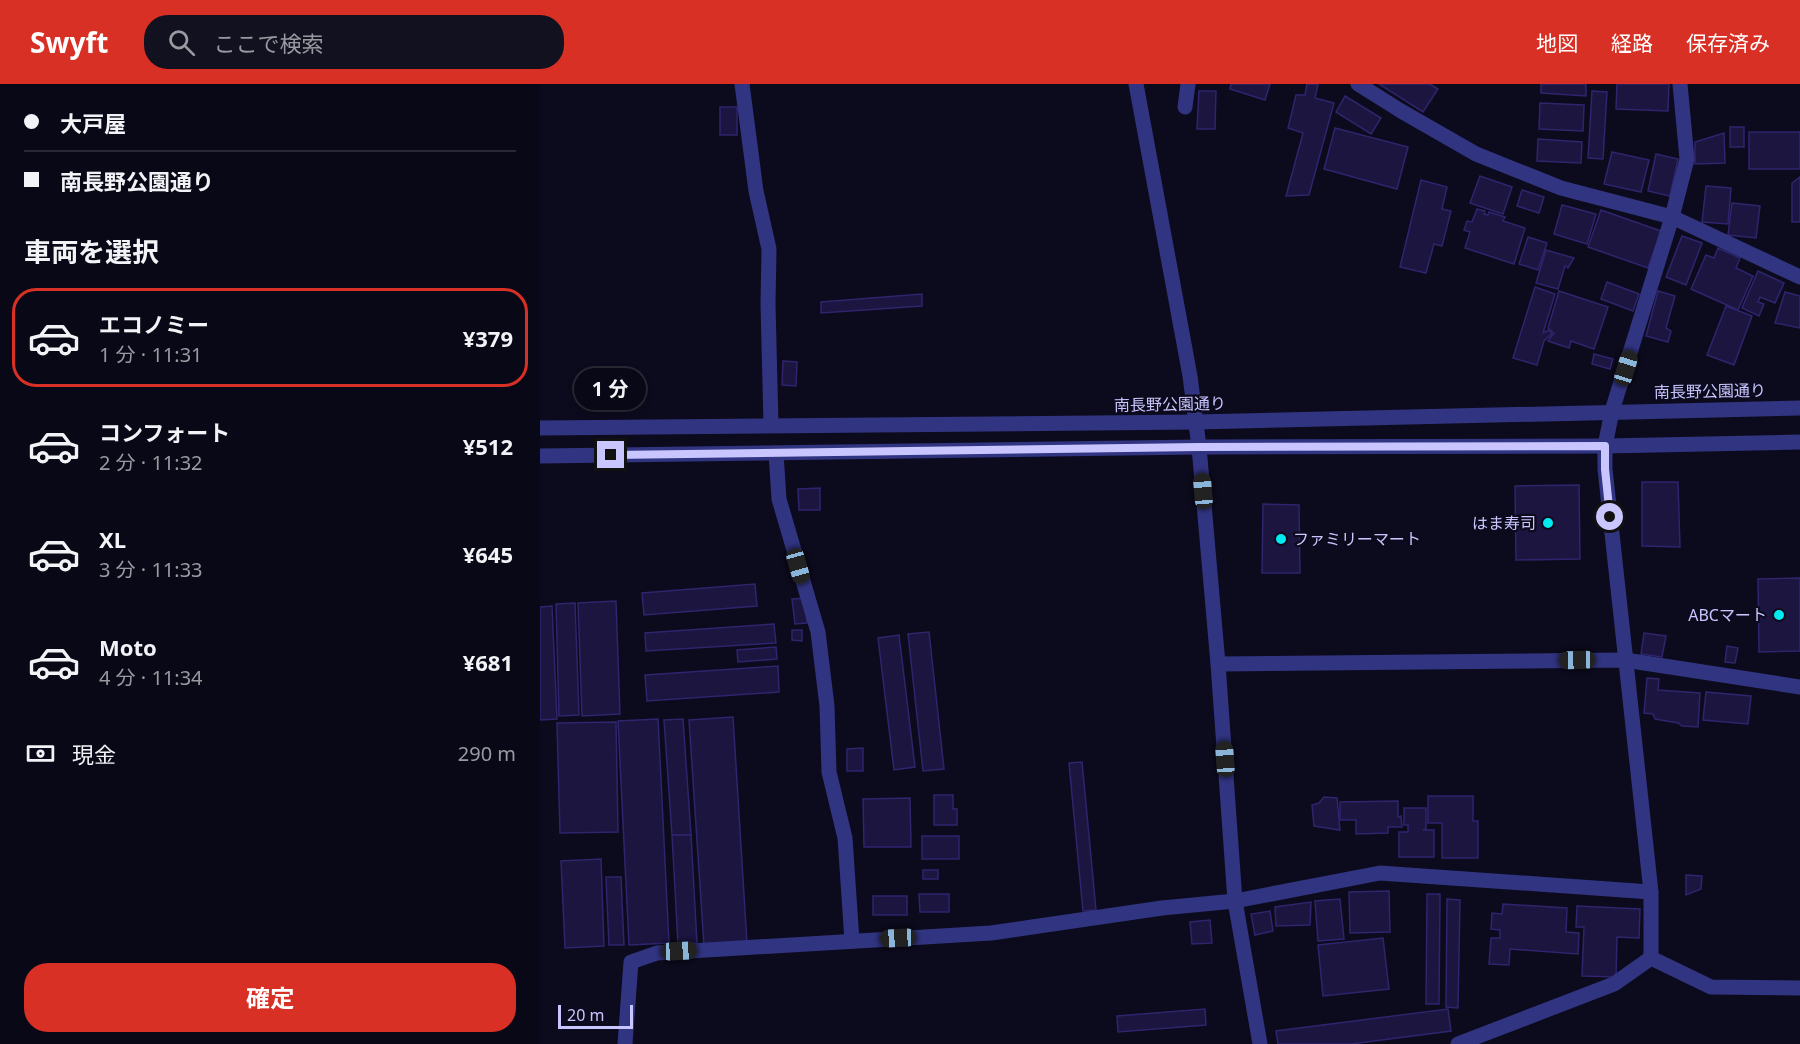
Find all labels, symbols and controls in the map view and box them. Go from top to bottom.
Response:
search box [144,15,564,69]
text: Swyft [30,23,108,61]
icon: search [165,26,198,59]
text: ここで検索 [213,28,323,58]
text: 地図 [1536,29,1578,57]
text: 経路 [1611,29,1653,57]
text: 保存済み [1686,29,1770,57]
text: 大戸屋 [60,108,126,138]
text: 南長野公園通り [60,166,214,196]
text: 車両を選択 [24,233,159,270]
text: エコノミー [99,309,209,339]
icon: car [27,311,81,365]
text: ¥379 [463,323,513,353]
text: 1 分 · 11:31 [99,341,203,368]
car [1612,348,1640,388]
callout: 1 分 [575,368,647,410]
text: 1 分 [592,375,628,402]
street label: 南長野公園通り [1654,379,1766,403]
street label: 南長野公園通り [1114,392,1226,416]
text: コンフォート [99,417,230,447]
icon: car [27,419,81,473]
text: ¥512 [463,431,513,461]
route end [597,441,624,468]
text: 2 分 · 11:32 [99,449,203,476]
car [1192,472,1214,510]
route start [1596,503,1623,530]
place label: はま寿司 [1472,512,1536,534]
marker: はま寿司 [1541,516,1555,530]
text: XL [99,524,126,554]
icon: car [27,527,81,581]
place label: ファミリーマート [1293,528,1421,550]
marker: ファミリーマート [1274,532,1288,546]
text: ¥645 [463,539,513,569]
car [784,546,812,586]
text: 3 分 · 11:33 [99,556,203,583]
place label: ABCマート [1688,604,1767,626]
marker: ABCマート [1772,608,1786,622]
text: Moto [99,632,157,662]
icon: car [27,635,81,689]
text: ¥681 [463,647,513,677]
car [1559,651,1595,669]
text: 4 分 · 11:34 [99,664,203,691]
icon: cash [24,737,57,770]
text: 現金 [72,739,116,769]
text: 290 m [458,740,516,767]
car [1215,740,1235,778]
car [880,928,916,948]
car [661,941,697,961]
button: 確定 [24,963,516,1032]
scale bar [558,1002,633,1030]
text: 20 m [567,1004,604,1026]

